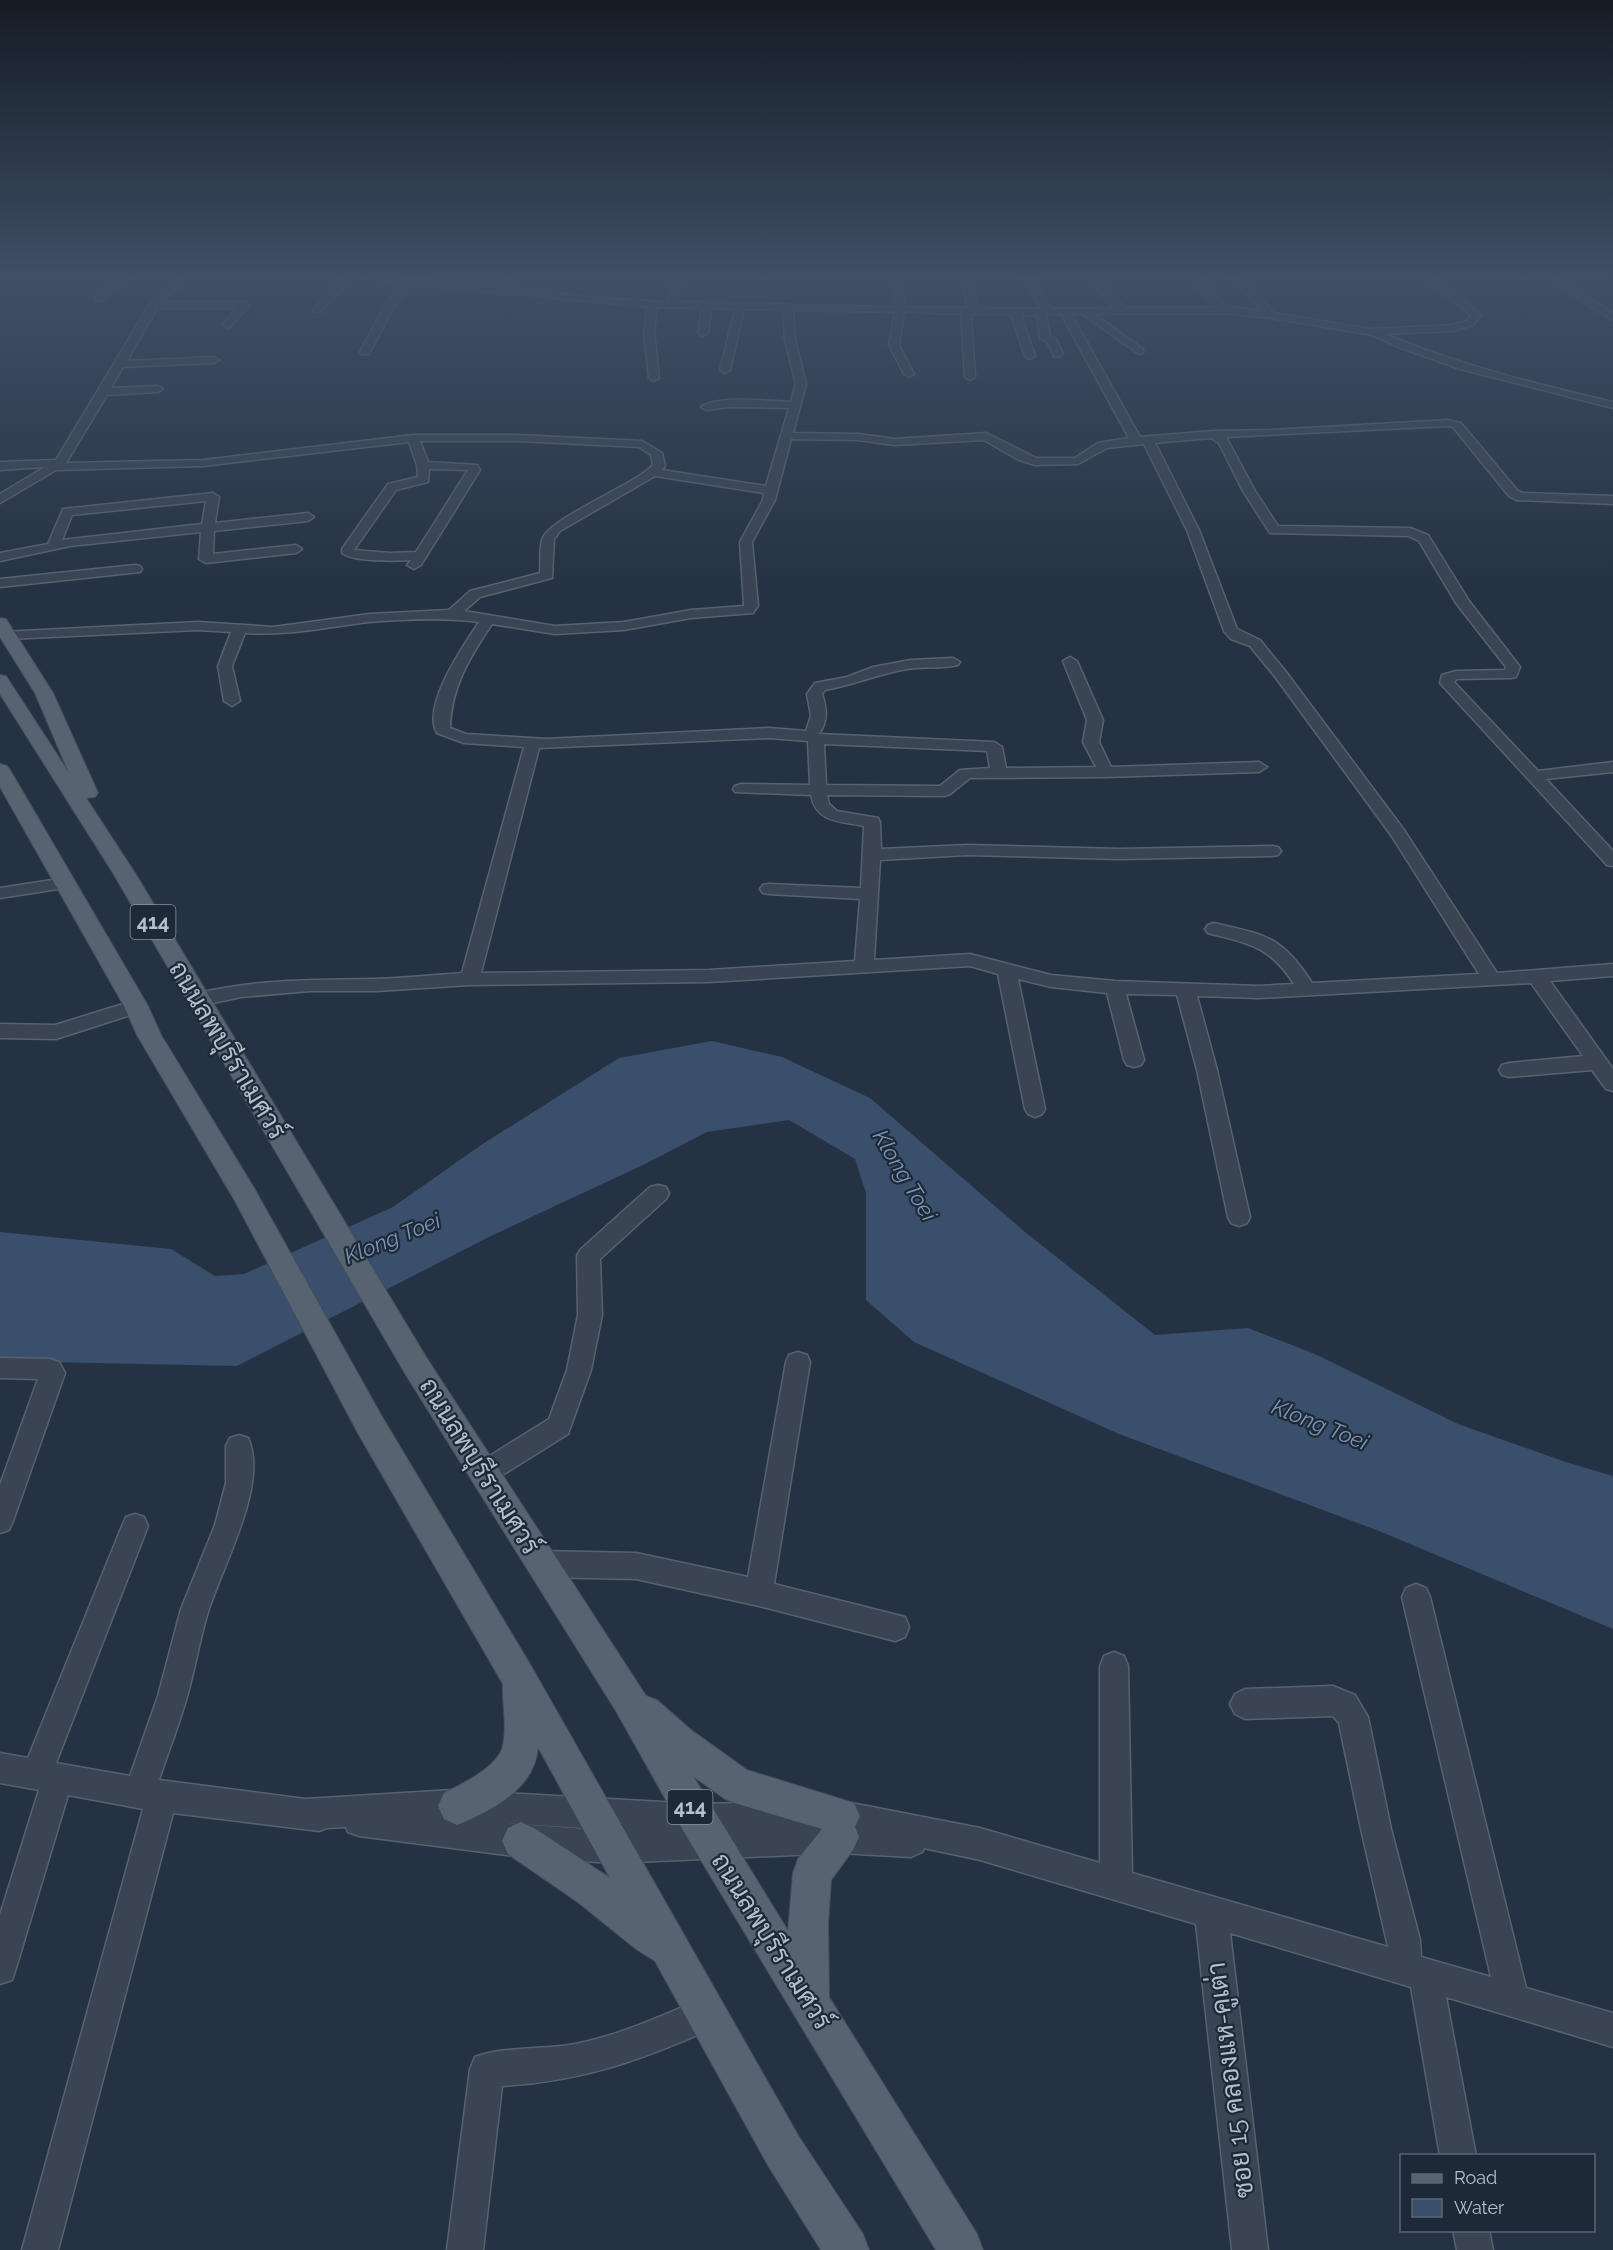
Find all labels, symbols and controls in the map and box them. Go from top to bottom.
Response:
road number: 414 [130,905,176,939]
street label: ถนนลพบุรีราเมศวร์ [161,955,295,1146]
water label: Klong Toei [868,1125,943,1226]
water label: Klong Toei [340,1206,445,1269]
street label: ถนนลพบุรีราเมศวร์ [411,1371,548,1561]
water label: Klong Toei [1268,1393,1373,1456]
road number: 414 [668,1790,712,1824]
street label: ถนนลพบุรีราเมศวร์ [703,1846,840,2036]
street label: ซอย 15 คลองแห-คูเต่า [1201,1960,1262,2200]
legend [1400,2154,1595,2232]
text: Road [1454,2167,1497,2188]
text: Water [1454,2197,1505,2218]

